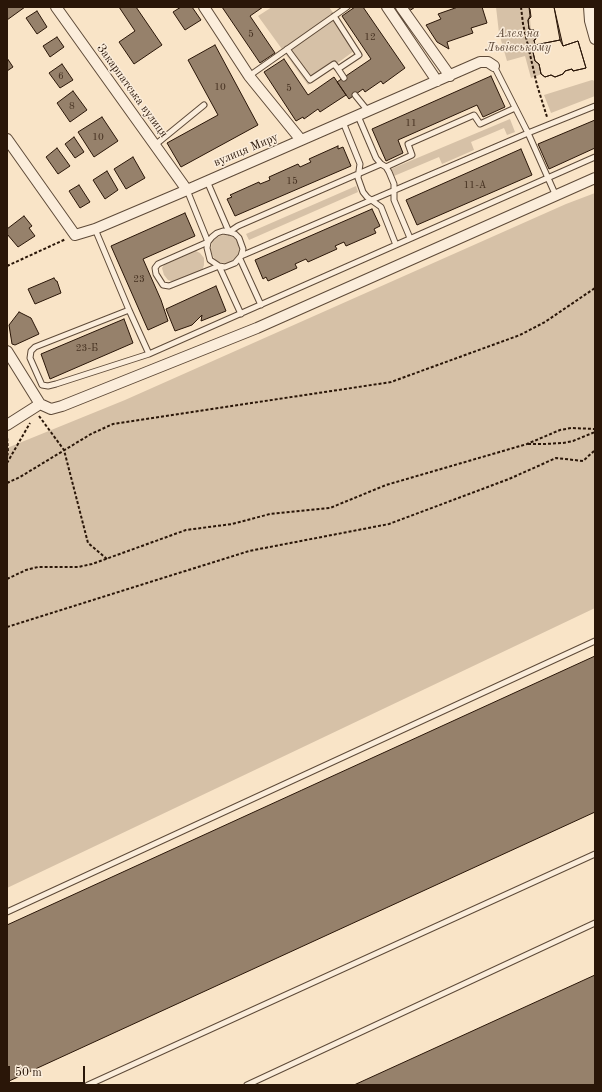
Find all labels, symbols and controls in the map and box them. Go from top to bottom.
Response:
park label: Алея на Львівському [485,27,551,55]
house number: 5 [248,28,254,40]
house number: 12 [364,31,376,43]
street label: Закарпатська вулиця [93,41,171,141]
house number: 6 [58,70,64,82]
house number: 10 [214,81,226,93]
house number: 5 [286,82,292,94]
house number: 8 [69,100,75,112]
house number: 11 [405,117,417,129]
street label: вулиця Миру [211,130,281,170]
house number: 10 [92,131,104,143]
house number: 15 [286,175,298,187]
house number: 11-А [464,179,486,191]
house number: 23 [133,273,145,285]
house number: 23-Б [76,342,98,354]
scale bar [10,1058,87,1084]
text: 50 m [15,1067,42,1079]

